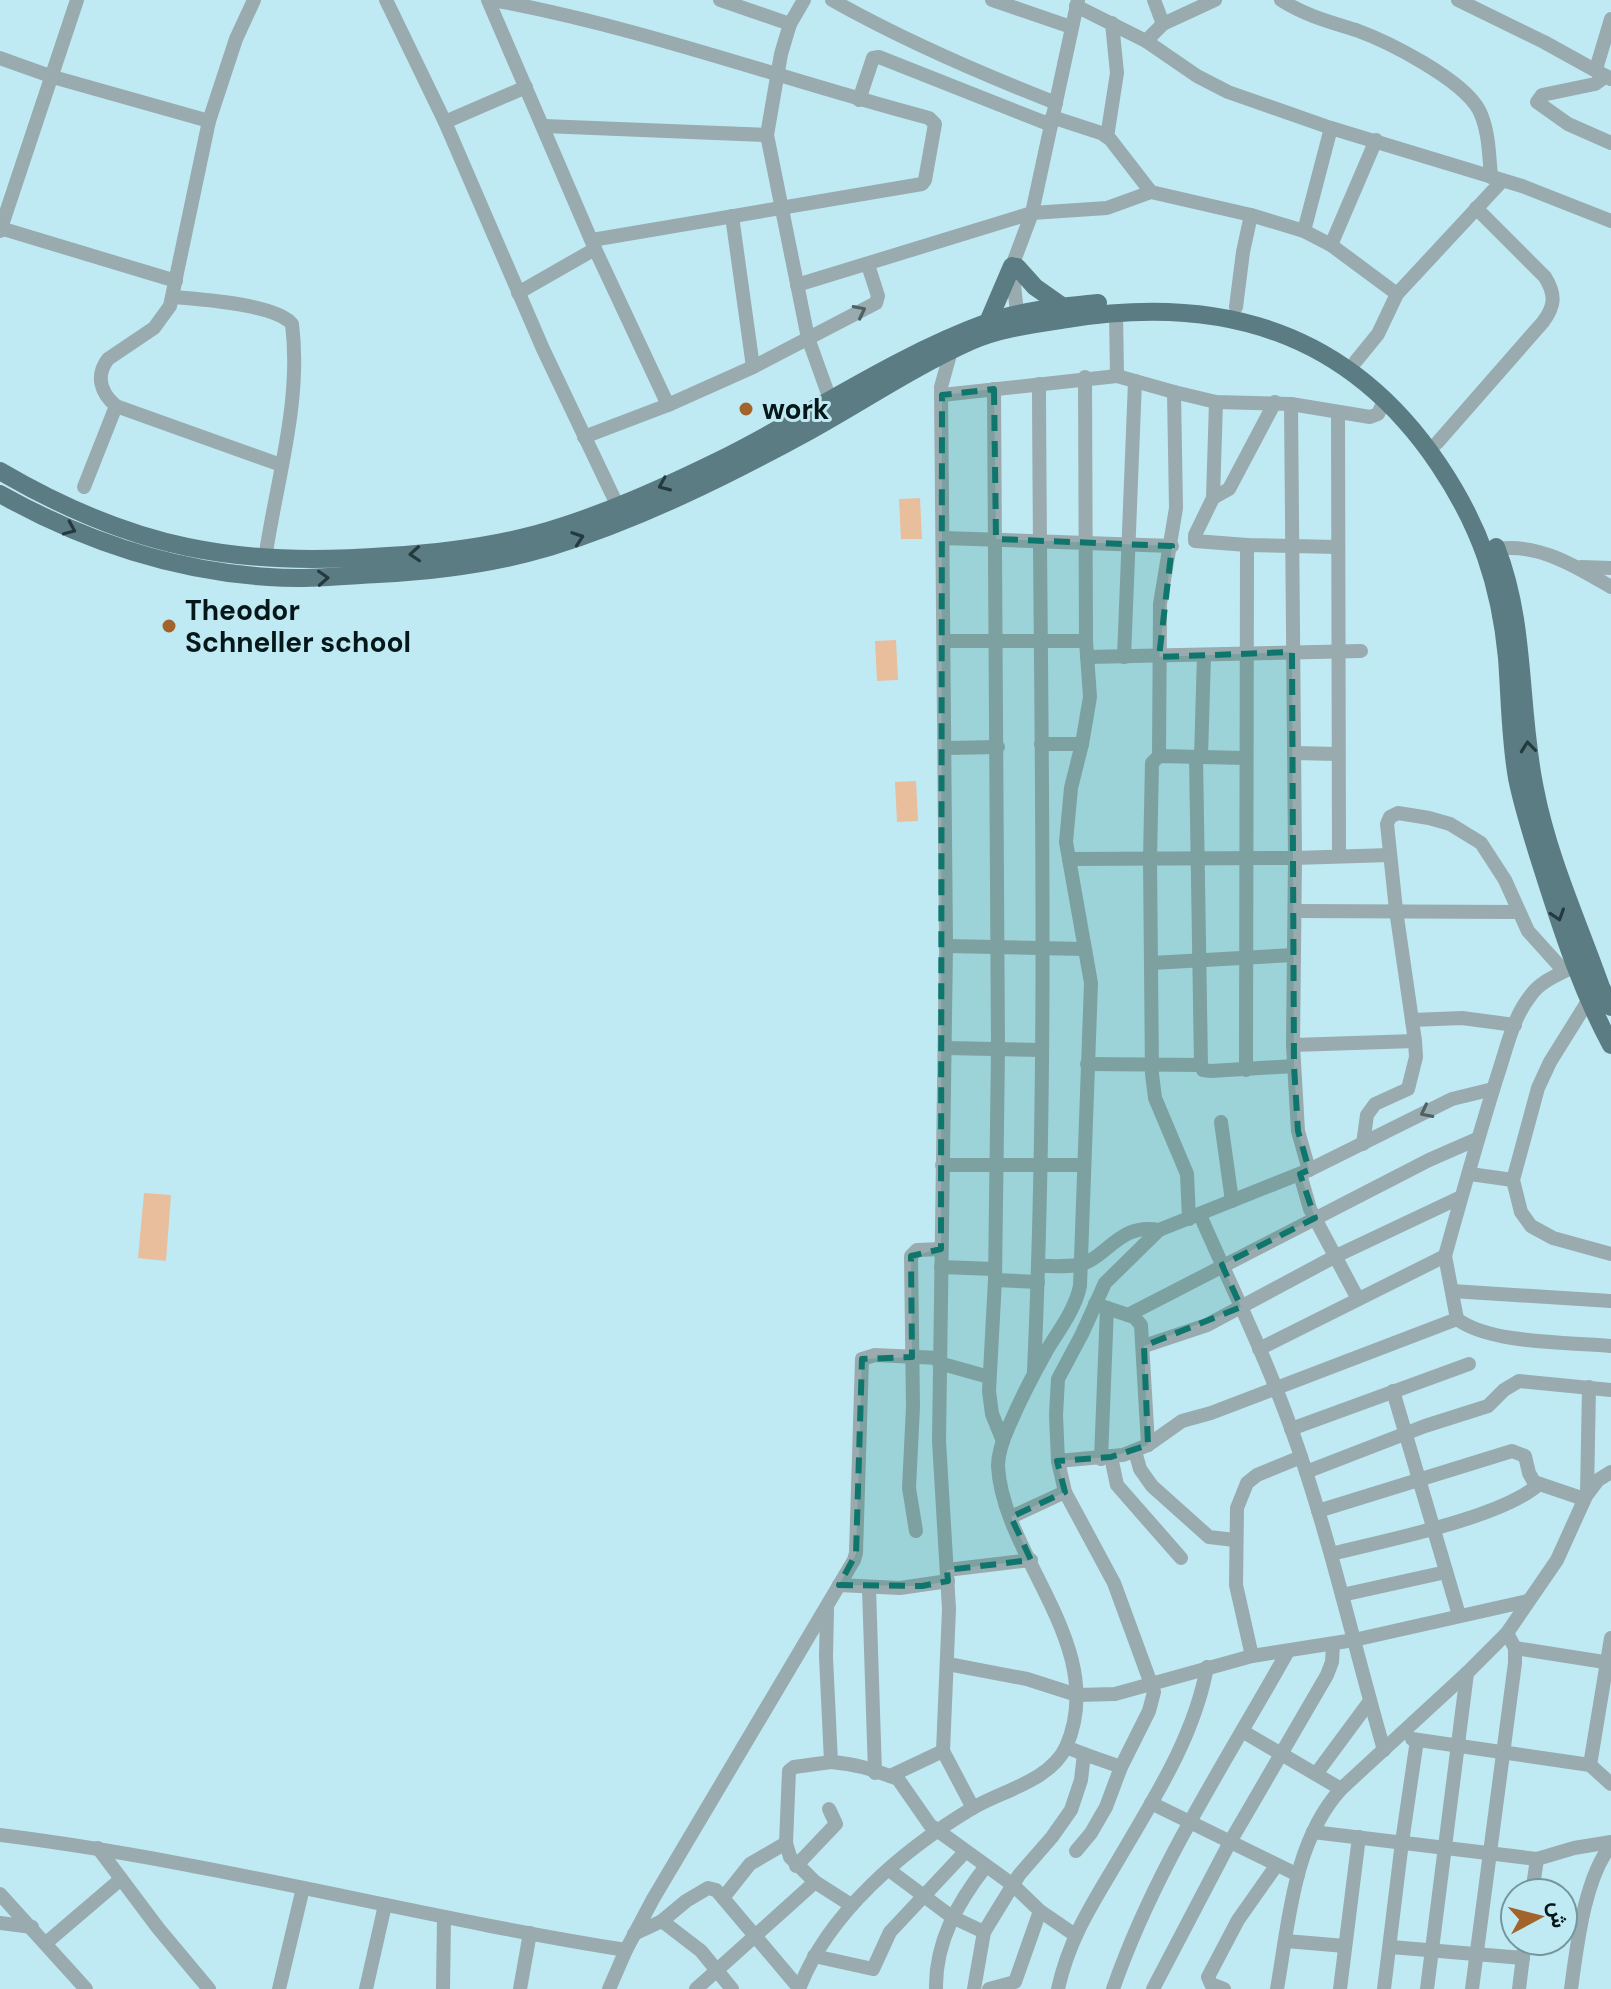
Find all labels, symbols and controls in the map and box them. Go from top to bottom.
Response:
one-way arrow [852,306,867,321]
place label: work [762,391,829,428]
marker: work [737,400,755,418]
one-way arrow [658,476,672,492]
one-way arrow [62,519,76,535]
one-way arrow [571,531,585,547]
one-way arrow [408,545,421,562]
one-way arrow [317,569,330,586]
place label: Theodor Schneller school [185,592,411,661]
marker: Theodor Schneller school [160,617,178,635]
one-way arrow [1520,740,1537,753]
one-way arrow [1549,908,1565,922]
one-way arrow [1420,1102,1435,1117]
north arrow [1499,1877,1579,1957]
text: ش [1542,1900,1574,1930]

